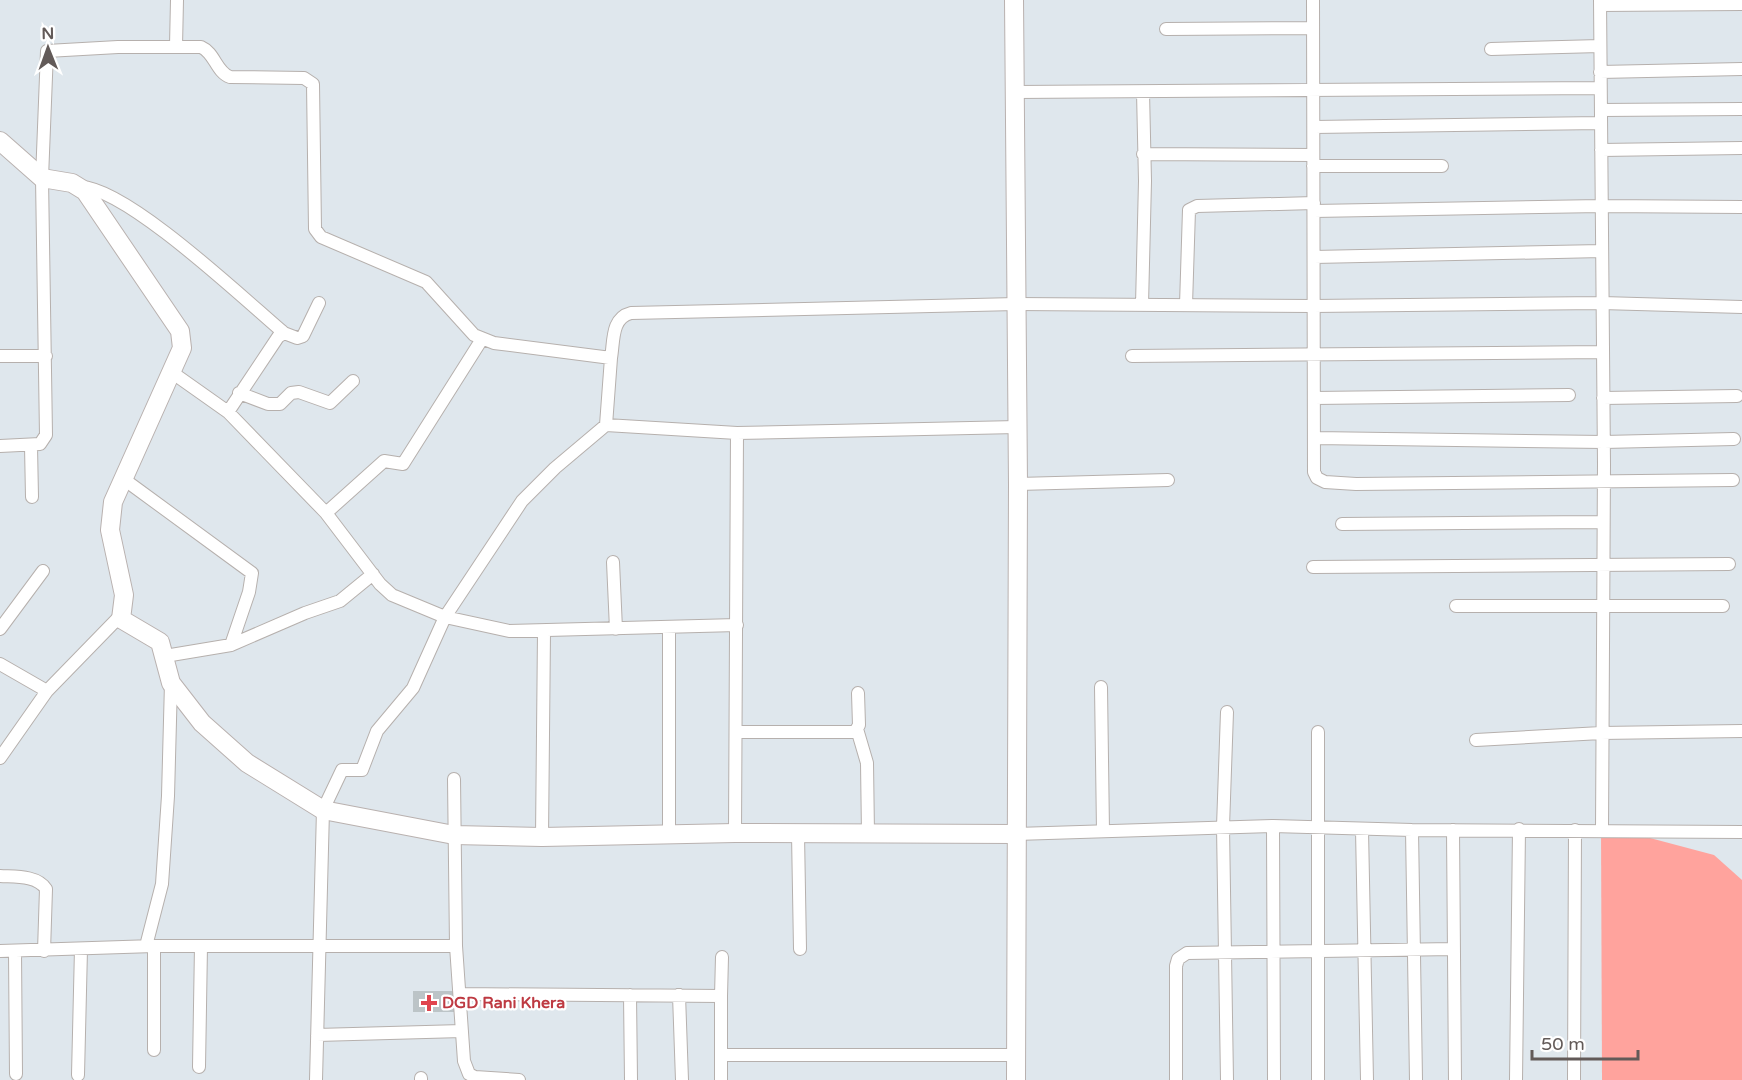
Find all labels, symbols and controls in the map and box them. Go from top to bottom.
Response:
north arrow [18,18,78,78]
text: N [41,24,54,44]
place label: DGD Rani Khera [442,993,565,1013]
marker: DGD Rani Khera [420,994,438,1012]
scale bar [1532,1023,1638,1061]
text: 50 m [1541,1033,1585,1055]

